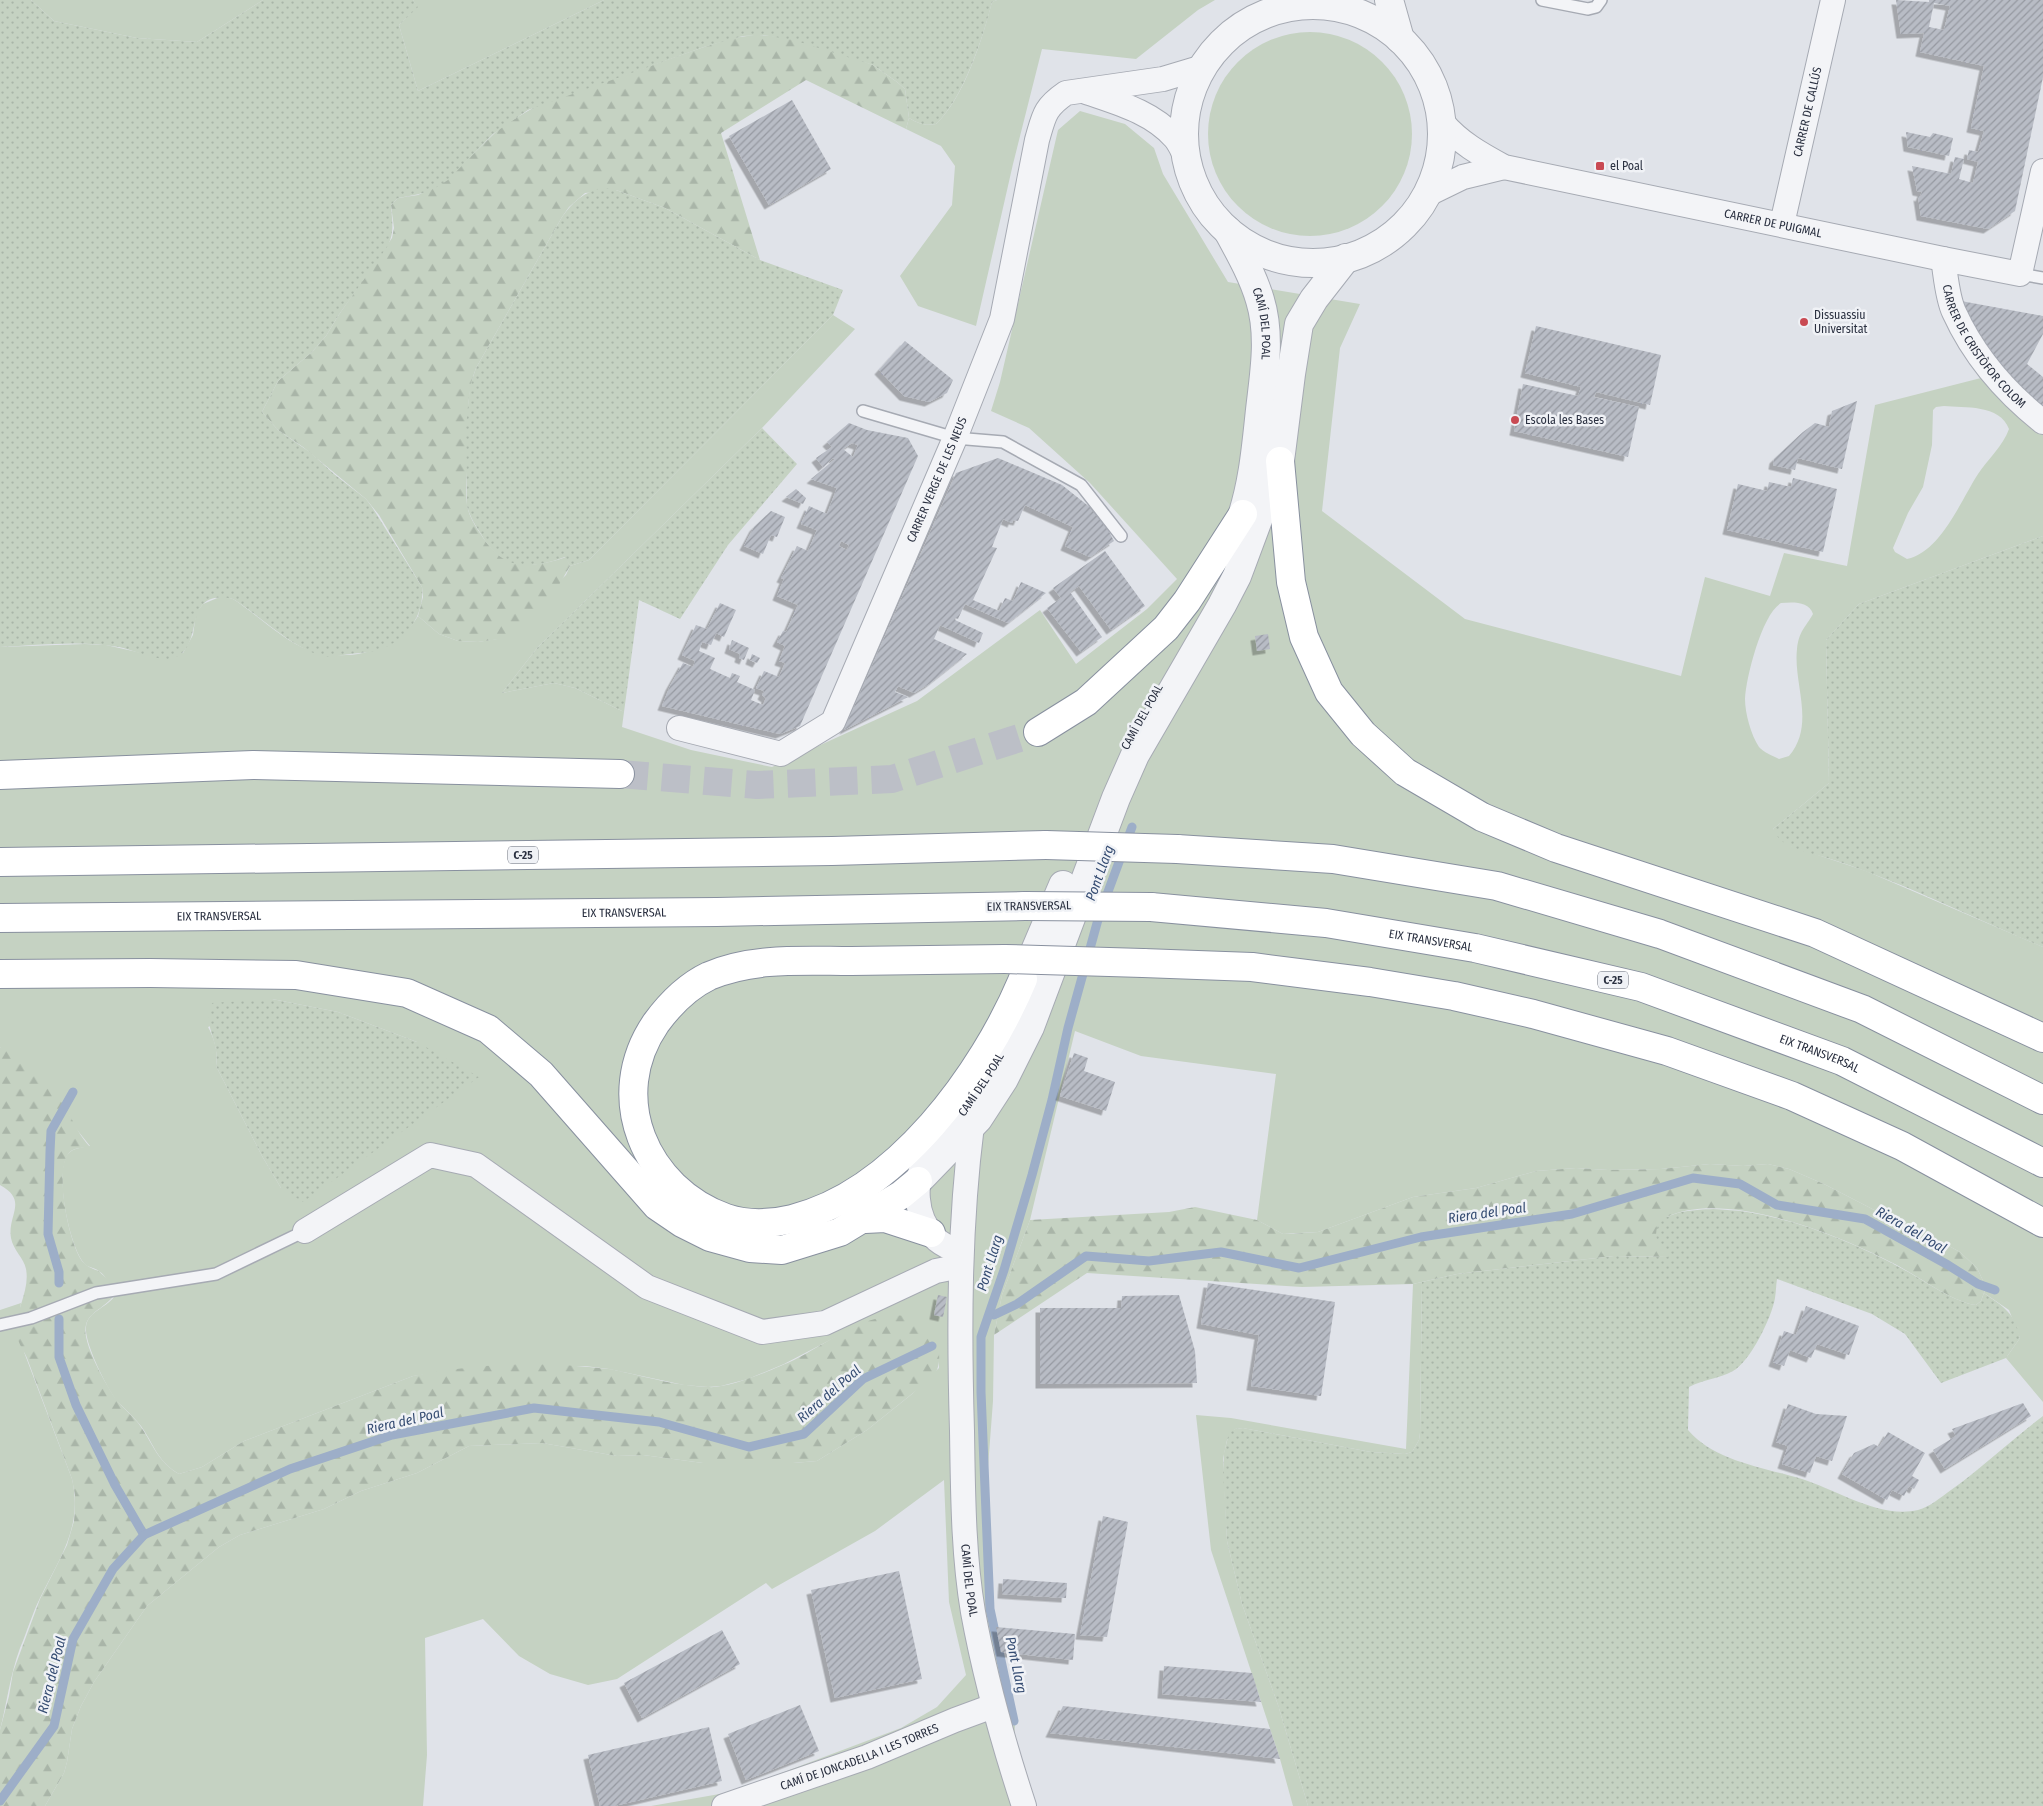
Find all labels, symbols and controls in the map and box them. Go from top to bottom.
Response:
street label: CARRER DE CALLÚS [1791,66,1825,158]
place label: el Poal [1610,159,1643,173]
marker: el Poal [1594,160,1606,172]
street label: CARRER DE PUIGMAL [1723,206,1824,241]
street label: CARRER DE CRISTÒFOR COLOM [1940,283,2029,411]
street label: CAMÍ DEL POAL [1249,286,1273,361]
place label: Dissuassiu Universitat [1814,308,1868,336]
marker: Dissuassiu Universitat [1798,316,1810,328]
place label: Escola les Bases [1525,413,1604,427]
marker: Escola les Bases [1509,414,1521,426]
street label: CARRER VERGE DE LES NEUS [904,415,970,545]
street label: CAMÍ DEL POAL [1117,681,1166,752]
water label: Pont Llarg [1082,843,1118,903]
road number: C-25 [508,846,538,864]
street label: EIX TRANSVERSAL [987,898,1072,914]
street label: EIX TRANSVERSAL [582,905,667,920]
street label: EIX TRANSVERSAL [177,909,262,924]
street label: EIX TRANSVERSAL [1388,927,1474,955]
road number: C-25 [1598,972,1628,988]
street label: EIX TRANSVERSAL [1778,1032,1863,1076]
street label: CAMÍ DEL POAL [955,1050,1007,1119]
water label: Riera del Poal [1447,1199,1527,1227]
water label: Riera del Poal [1873,1203,1950,1257]
water label: Pont Llarg [973,1233,1007,1293]
water label: Riera del Poal [794,1362,865,1426]
water label: Riera del Poal [365,1404,446,1438]
street label: CAMÍ DEL POAL [958,1543,981,1618]
water label: Riera del Poal [34,1634,70,1715]
water label: Pont Llarg [1002,1635,1030,1695]
street label: CAMÍ DE JONCADELLA I LES TORRES [778,1721,941,1793]

